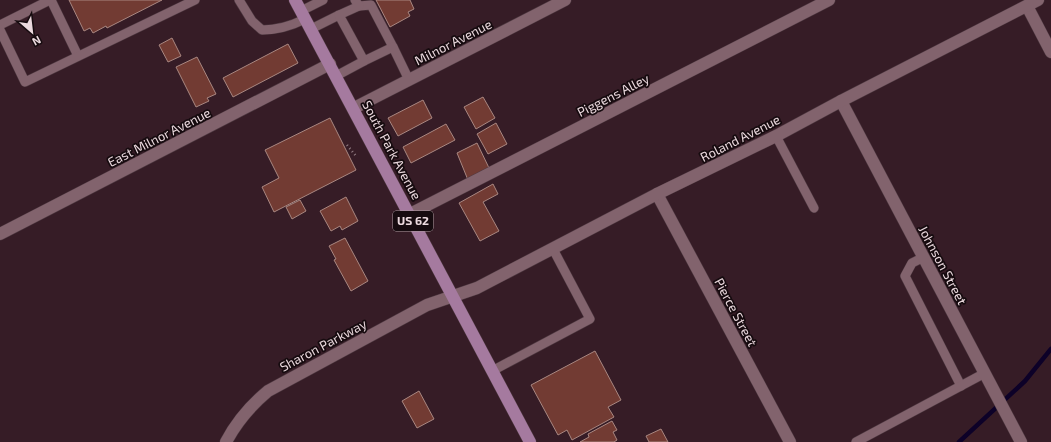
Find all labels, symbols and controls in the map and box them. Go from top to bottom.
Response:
north arrow [12,12,52,52]
street label: Milnor Avenue [412,16,494,68]
text: N [30,34,43,49]
street label: Piggens Alley [574,70,652,120]
street label: South Park Avenue [359,98,425,202]
street label: East Milnor Avenue [105,104,213,170]
street label: Roland Avenue [697,111,783,165]
road number: US 62 [393,211,433,231]
street label: Johnson Street [915,223,971,307]
street label: Pierce Street [711,275,761,349]
street label: Sharon Parkway [277,315,369,375]

